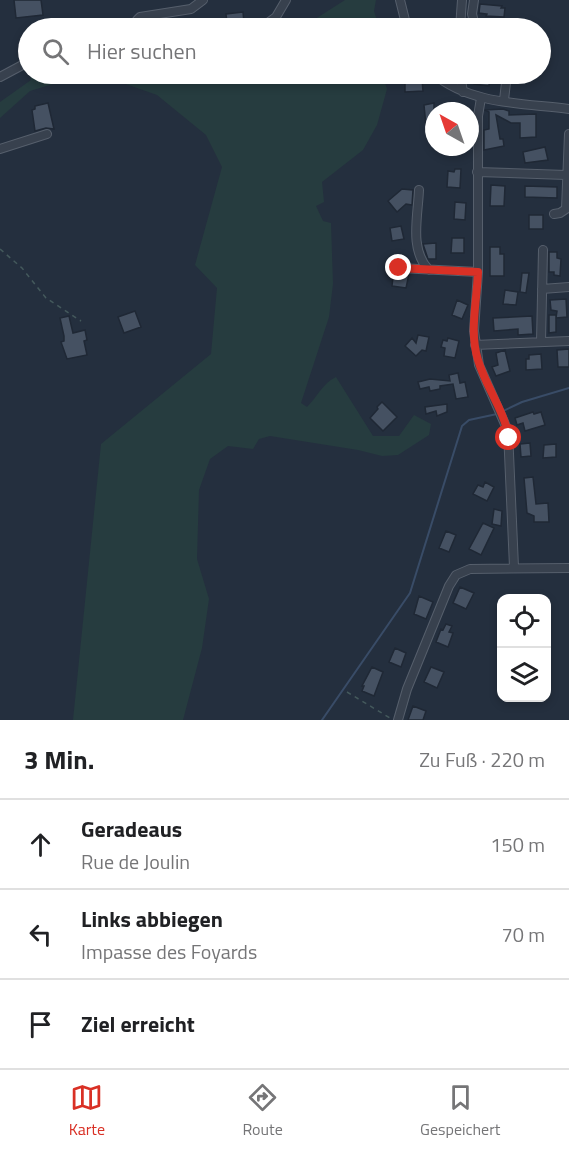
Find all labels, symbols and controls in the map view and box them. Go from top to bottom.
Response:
search box [18,18,551,84]
text: Hier suchen [87,34,196,68]
icon: search [39,35,72,68]
north arrow [425,102,479,156]
route end [385,254,411,280]
route start [495,424,521,450]
map controls [497,594,551,702]
button: locate [497,594,551,648]
button: layers [497,648,551,702]
text: 3 Min. [24,740,94,779]
text: Zu Fuß · 220 m [419,744,545,775]
text: Geradeaus [81,812,182,846]
icon: ahead [24,828,57,861]
text: 150 m [490,829,545,860]
text: Rue de Joulin [81,846,190,877]
text: Links abbiegen [81,902,223,936]
icon: left [24,918,57,951]
text: 70 m [501,919,545,950]
text: Impasse des Foyards [81,936,257,967]
text: Ziel erreicht [81,1007,195,1041]
icon: arrive [24,1008,57,1041]
tab: Karte [69,1081,105,1141]
tab: Route [242,1081,283,1141]
tab: Gespeichert [420,1081,500,1141]

